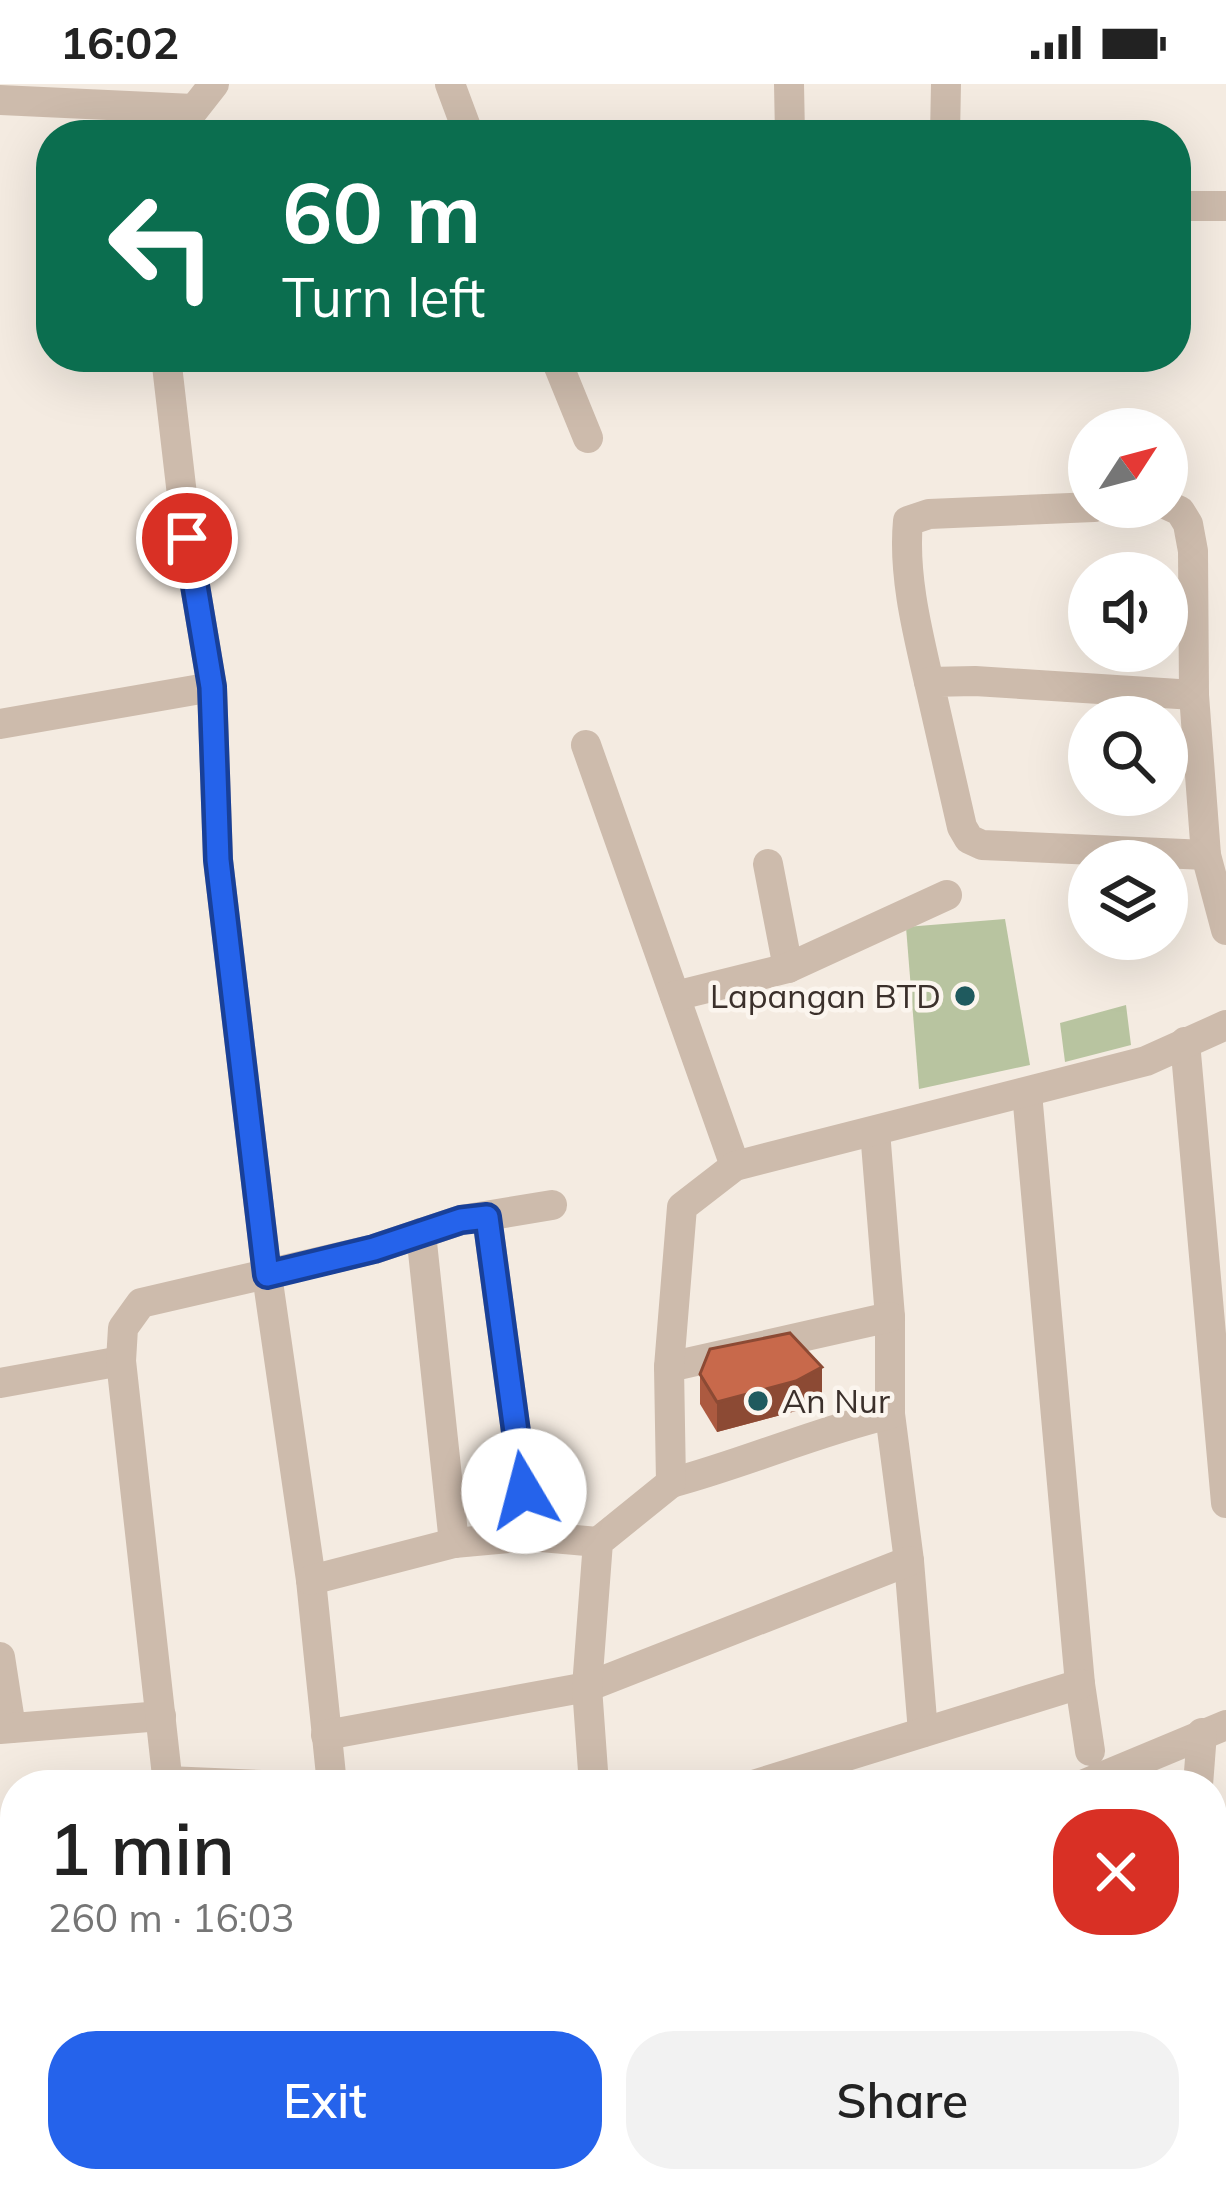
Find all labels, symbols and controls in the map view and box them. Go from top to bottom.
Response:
text: 16:02 [60,14,179,70]
text: 60 m [282,159,481,264]
icon: left [84,168,240,324]
text: Turn left [282,263,485,331]
north arrow [1068,408,1188,528]
map controls [1068,408,1188,960]
pin [136,487,238,589]
icon: arrive [154,505,220,571]
button: sound [1068,552,1188,672]
button: search [1068,696,1188,816]
button: layers [1068,840,1188,960]
place label: Lapangan BTD [710,975,941,1016]
marker: Lapangan BTD [952,983,978,1009]
place label: An Nur [782,1380,890,1421]
marker: An Nur [745,1388,771,1414]
position arrow [461,1428,587,1554]
text: 1 min [48,1803,235,1893]
button: close [1053,1809,1179,1935]
text: 260 m · 16:03 [48,1893,294,1942]
button: Exit [48,2031,602,2169]
button: Share [626,2031,1179,2169]

